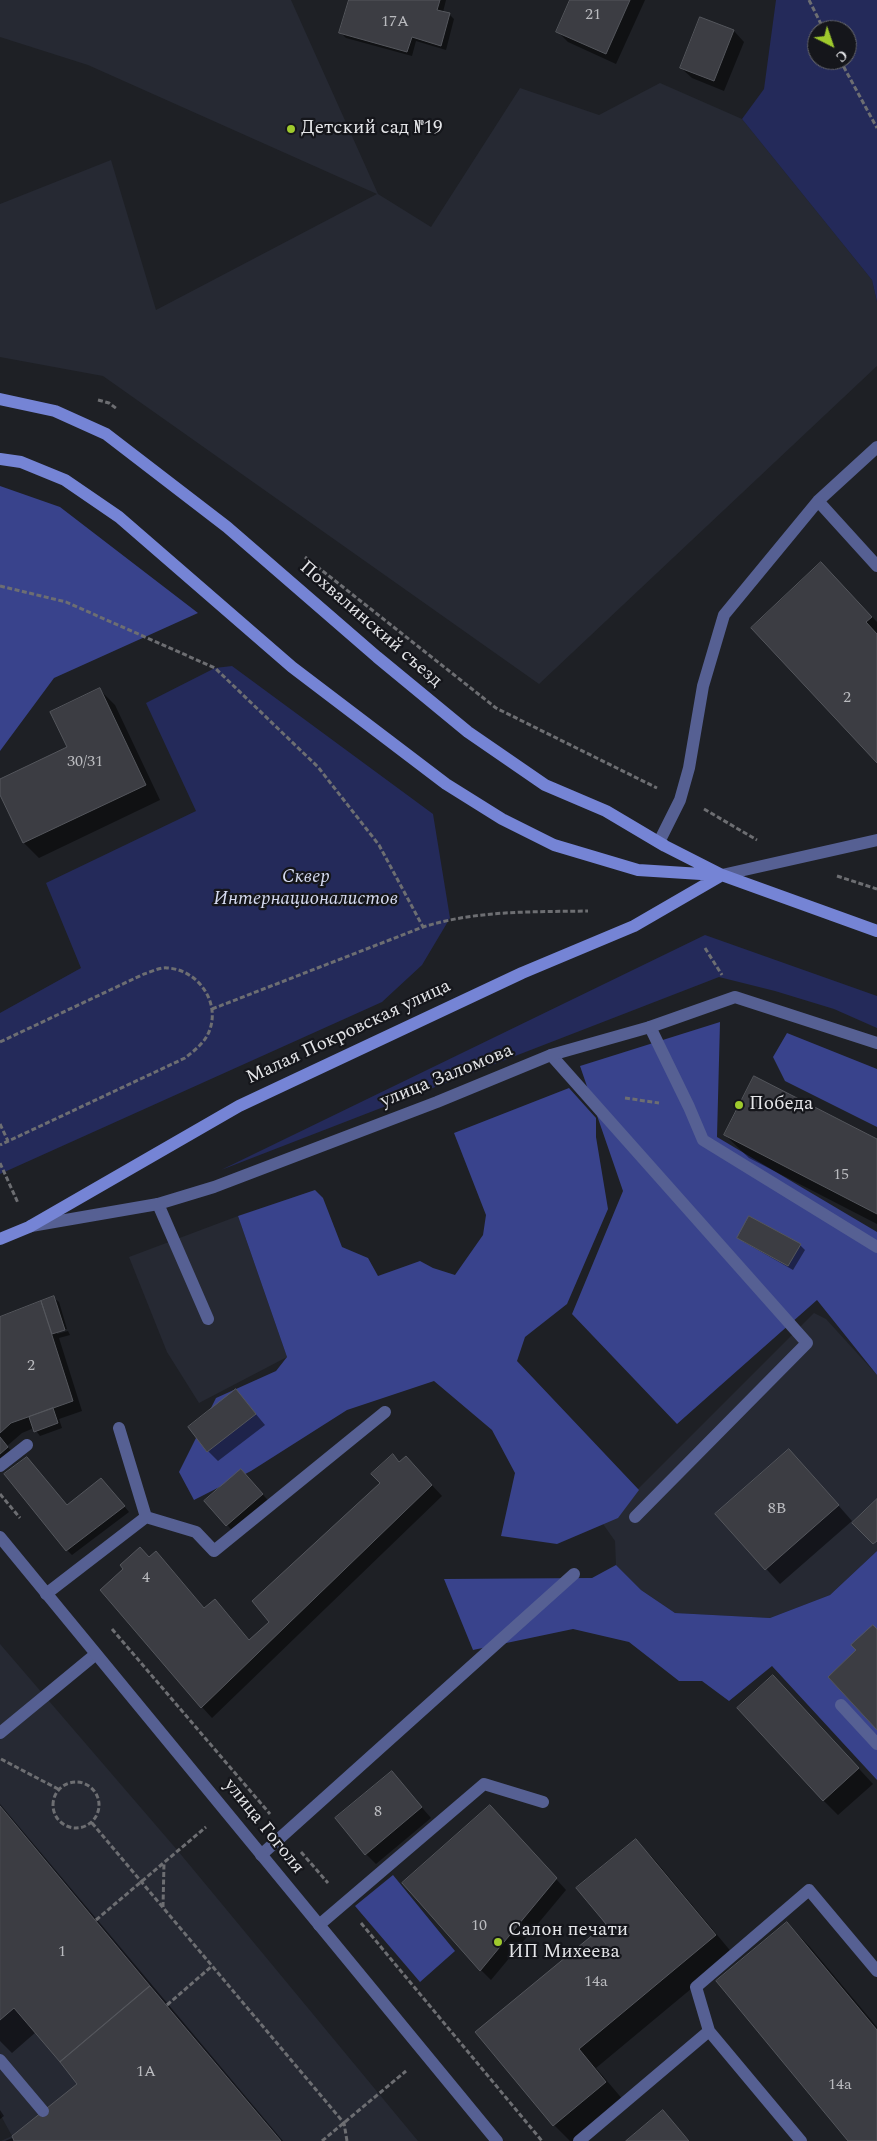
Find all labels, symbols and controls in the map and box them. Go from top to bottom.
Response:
house number: 21 [585,6,601,26]
house number: 17А [381,13,409,33]
north arrow [807,20,857,70]
text: С [831,45,852,67]
place label: Детский сад №19 [301,118,442,140]
marker: Детский сад №19 [285,123,297,135]
street label: Похвалинский съезд [294,557,446,693]
house number: 2 [843,689,851,709]
house number: 30/31 [67,753,103,773]
park label: Сквер Интернационалистов [214,867,398,911]
street label: Малая Покровская улица [243,976,455,1090]
street label: улица Заломова [377,1040,517,1114]
place label: Победа [749,1094,813,1116]
marker: Победа [733,1099,745,1111]
house number: 15 [833,1166,849,1186]
house number: 2 [27,1357,35,1377]
house number: 8В [768,1500,786,1520]
house number: 4 [142,1569,150,1589]
street label: улица Гоголя [218,1775,308,1879]
house number: 8 [374,1803,382,1823]
house number: 10 [471,1917,487,1937]
place label: Салон печати ИП Михеева [508,1920,628,1964]
marker: Салон печати ИП Михеева [492,1936,504,1948]
house number: 1 [58,1943,66,1963]
house number: 14а [584,1973,608,1993]
house number: 1А [136,2063,156,2083]
house number: 14а [828,2076,852,2096]

